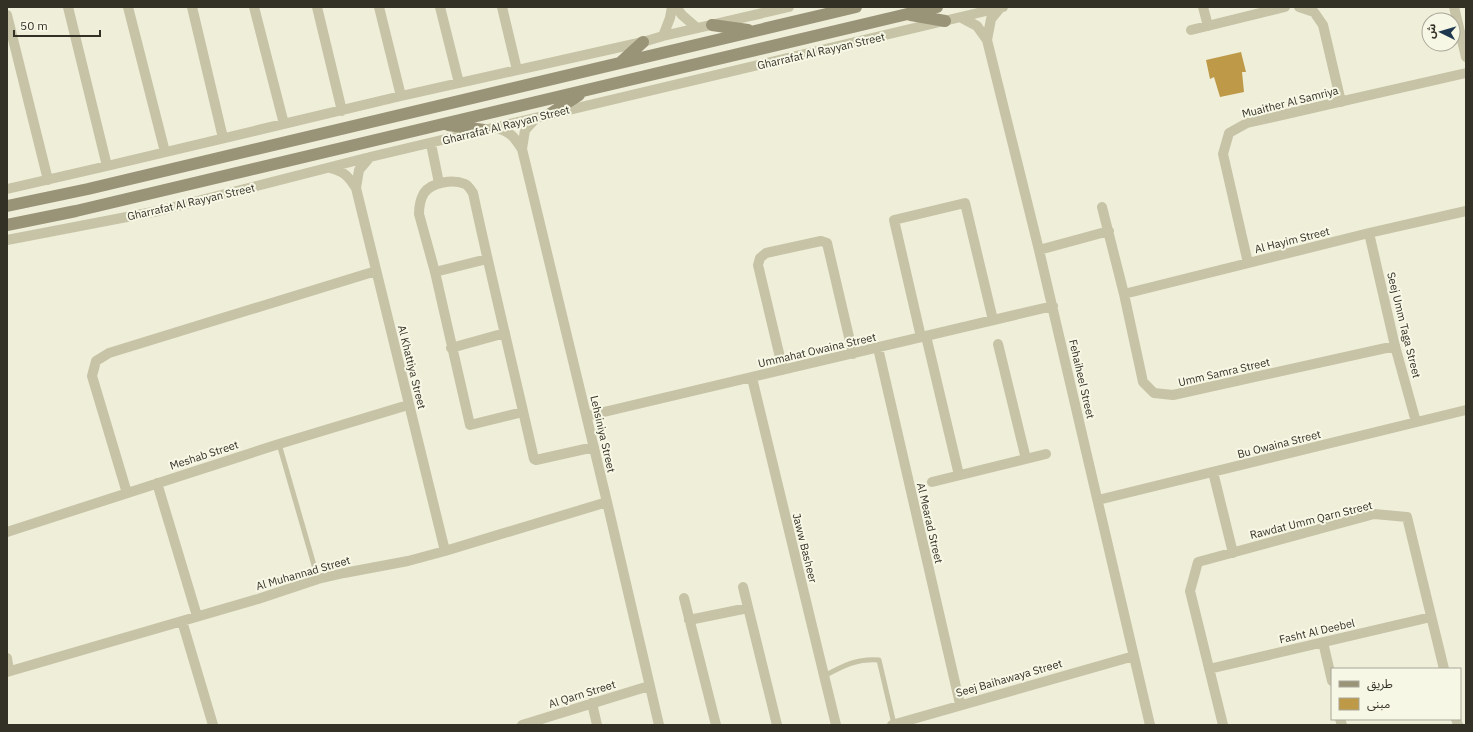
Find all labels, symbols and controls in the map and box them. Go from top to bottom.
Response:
scale bar [14,12,100,38]
north arrow [1421,12,1461,52]
text: 50 m [20,18,48,33]
text: ش [1423,23,1439,39]
street label: Gharrafat Al Rayyan Street [756,29,886,73]
street label: Muaither Al Samriya [1240,83,1340,121]
street label: Gharrafat Al Rayyan Street [441,102,571,148]
street label: Gharrafat Al Rayyan Street [126,180,256,224]
street label: Al Hayim Street [1253,224,1331,256]
street label: Seej Umm Taga Street [1384,270,1424,380]
street label: Al Khattiya Street [395,324,429,411]
street label: Ummahat Owaina Street [757,330,878,370]
street label: Fehaiheel Street [1066,338,1098,420]
street label: Umm Samra Street [1177,355,1271,389]
street label: Lehsiniya Street [587,394,619,474]
street label: Bu Owaina Street [1236,427,1322,461]
street label: Meshab Street [168,437,240,473]
street label: Al Mearad Street [914,481,946,565]
street label: Rawdat Umm Qarn Street [1248,498,1374,542]
street label: Jaww Basheer [790,512,820,584]
street label: Al Muhannad Street [254,553,352,593]
street label: Fasht Al Deebel [1278,616,1356,646]
street label: Seej Baihawaya Street [954,656,1064,700]
legend [1331,668,1461,720]
text: طريق [1367,676,1393,692]
street label: Al Qarn Street [547,677,617,711]
text: مبنى [1367,696,1390,711]

